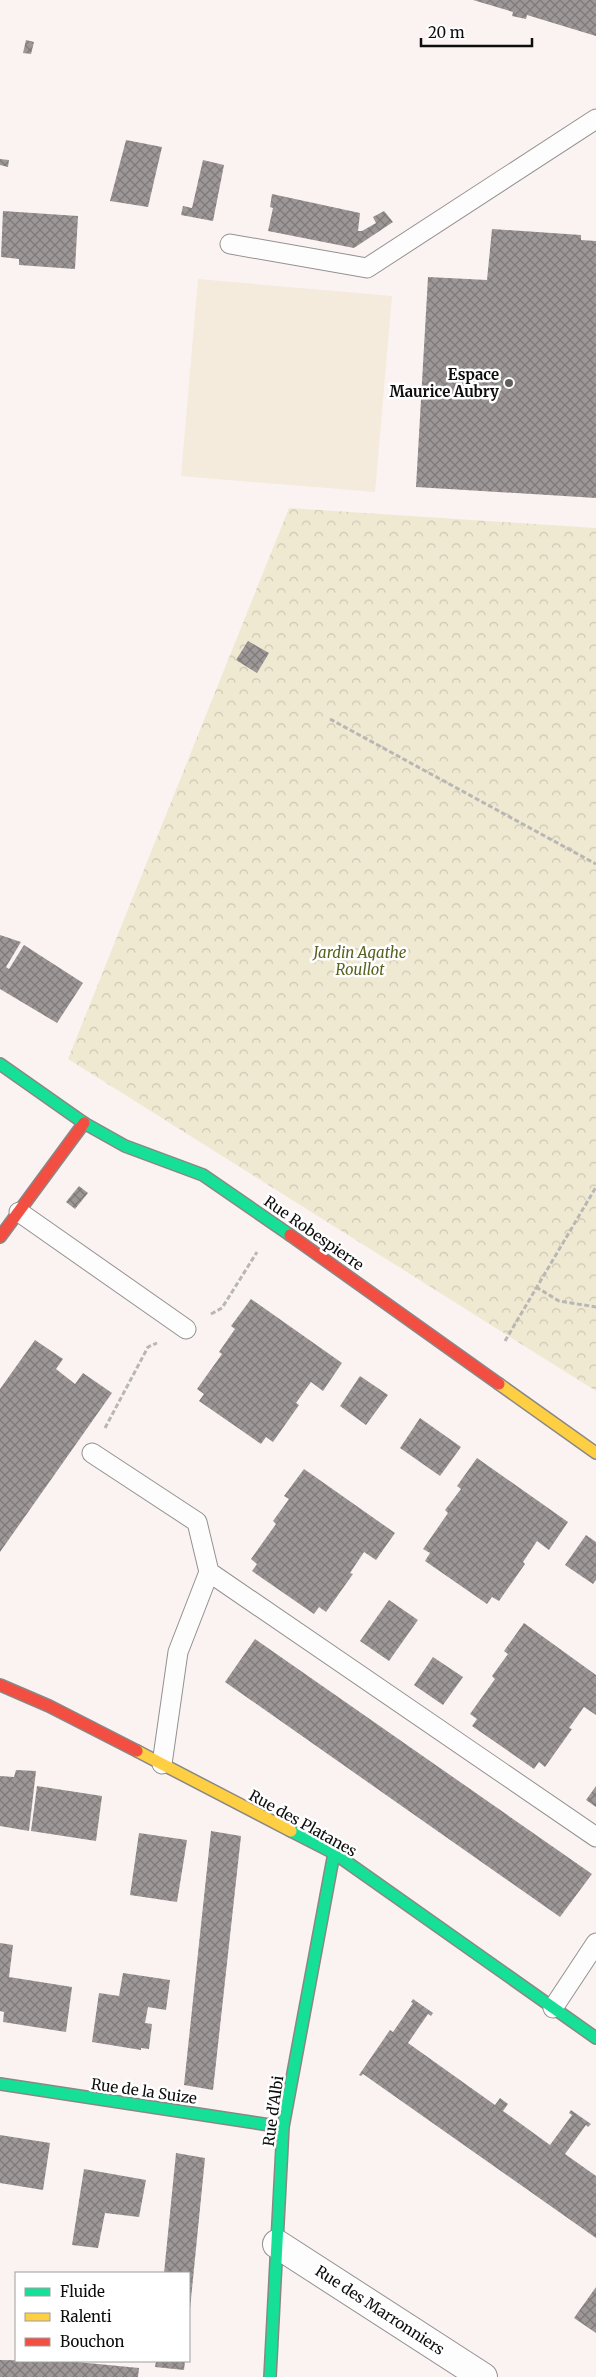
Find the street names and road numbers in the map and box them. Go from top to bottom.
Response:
street label: Rue Robespierre [260,1192,368,1275]
street label: Rue des Platanes [246,1786,360,1860]
street label: Rue de la Suize [90,2074,198,2108]
street label: Rue d'Albi [259,2074,287,2148]
street label: Rue des Marronniers [312,2261,448,2359]

